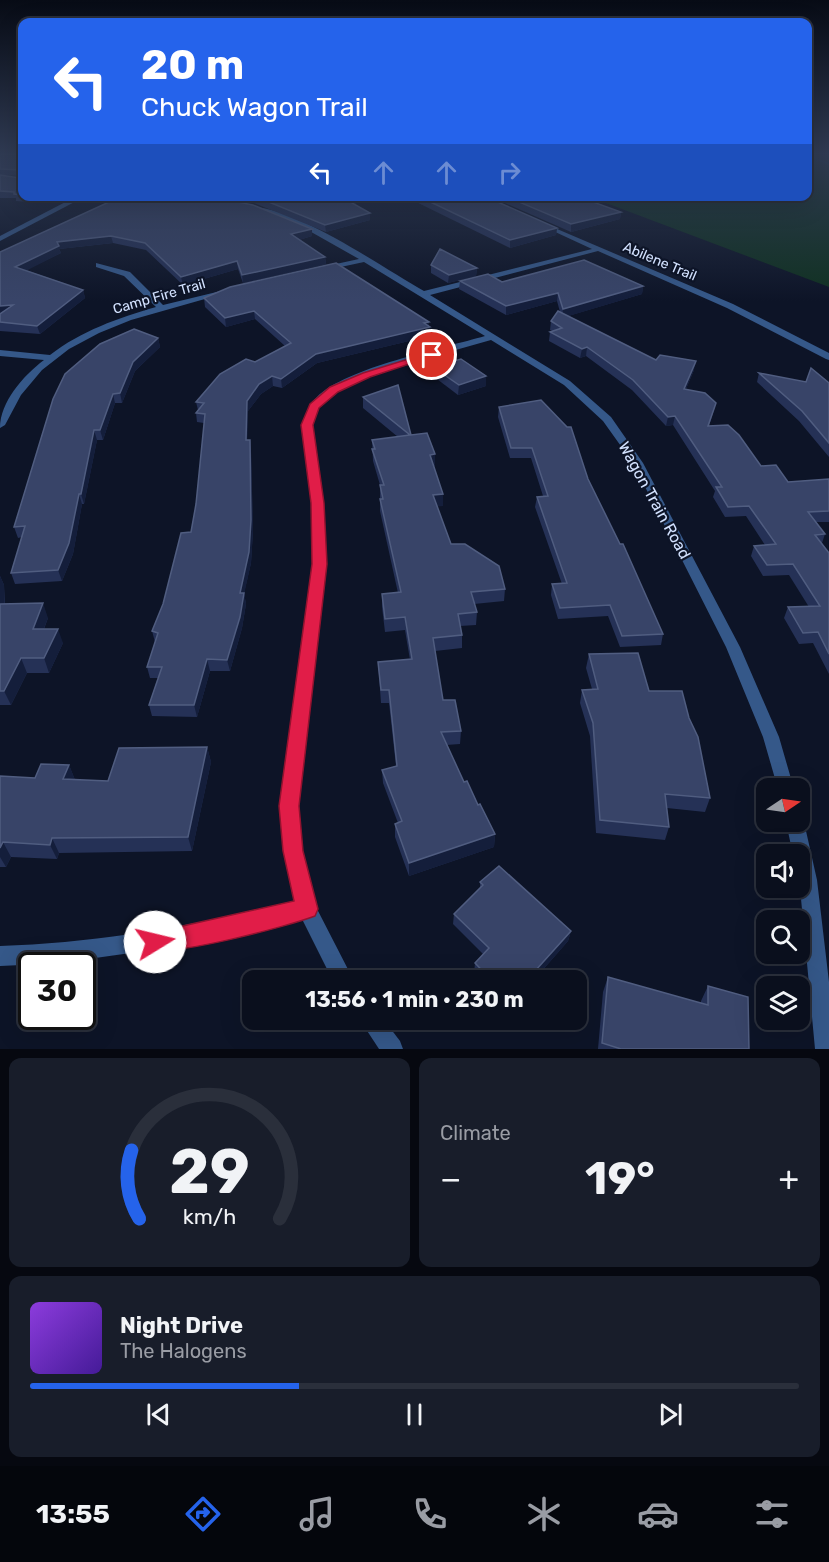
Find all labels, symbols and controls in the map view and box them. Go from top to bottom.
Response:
text: 20 m [141,40,244,90]
icon: left [42,42,120,120]
text: Chuck Wagon Trail [141,91,368,123]
icon: left [304,156,337,189]
icon: ahead [367,156,400,189]
icon: ahead [430,156,463,189]
icon: right [493,156,526,189]
street label: Abilene Trail [620,238,699,285]
street label: Camp Fire Trail [111,275,207,318]
pin [406,329,457,380]
icon: arrive [415,338,448,371]
street label: Wagon Train Road [614,438,695,562]
north arrow [756,778,810,832]
map controls [756,778,810,1030]
button: sound [756,844,810,898]
position arrow [123,910,187,974]
button: search [756,910,810,964]
speed limit sign: 30 [18,952,96,1030]
button: layers [756,976,810,1030]
text: 13:56 · 1 min · 230 m [305,986,524,1013]
text: Climate [440,1121,511,1145]
text: 29 [169,1135,250,1209]
text: 19° [585,1152,655,1205]
text: − [440,1159,461,1198]
text: + [778,1159,799,1198]
text: km/h [183,1205,236,1230]
text: Night Drive [120,1312,243,1339]
text: The Halogens [120,1339,247,1363]
icon: previous [142,1398,175,1431]
icon: pause [398,1398,431,1431]
icon: next [654,1398,687,1431]
icon: directions [182,1493,224,1535]
icon: music [296,1493,338,1535]
icon: phone [409,1493,451,1535]
icon: climate [523,1493,565,1535]
icon: car [637,1493,679,1535]
icon: filters [751,1493,793,1535]
text: 13:55 [36,1498,110,1530]

